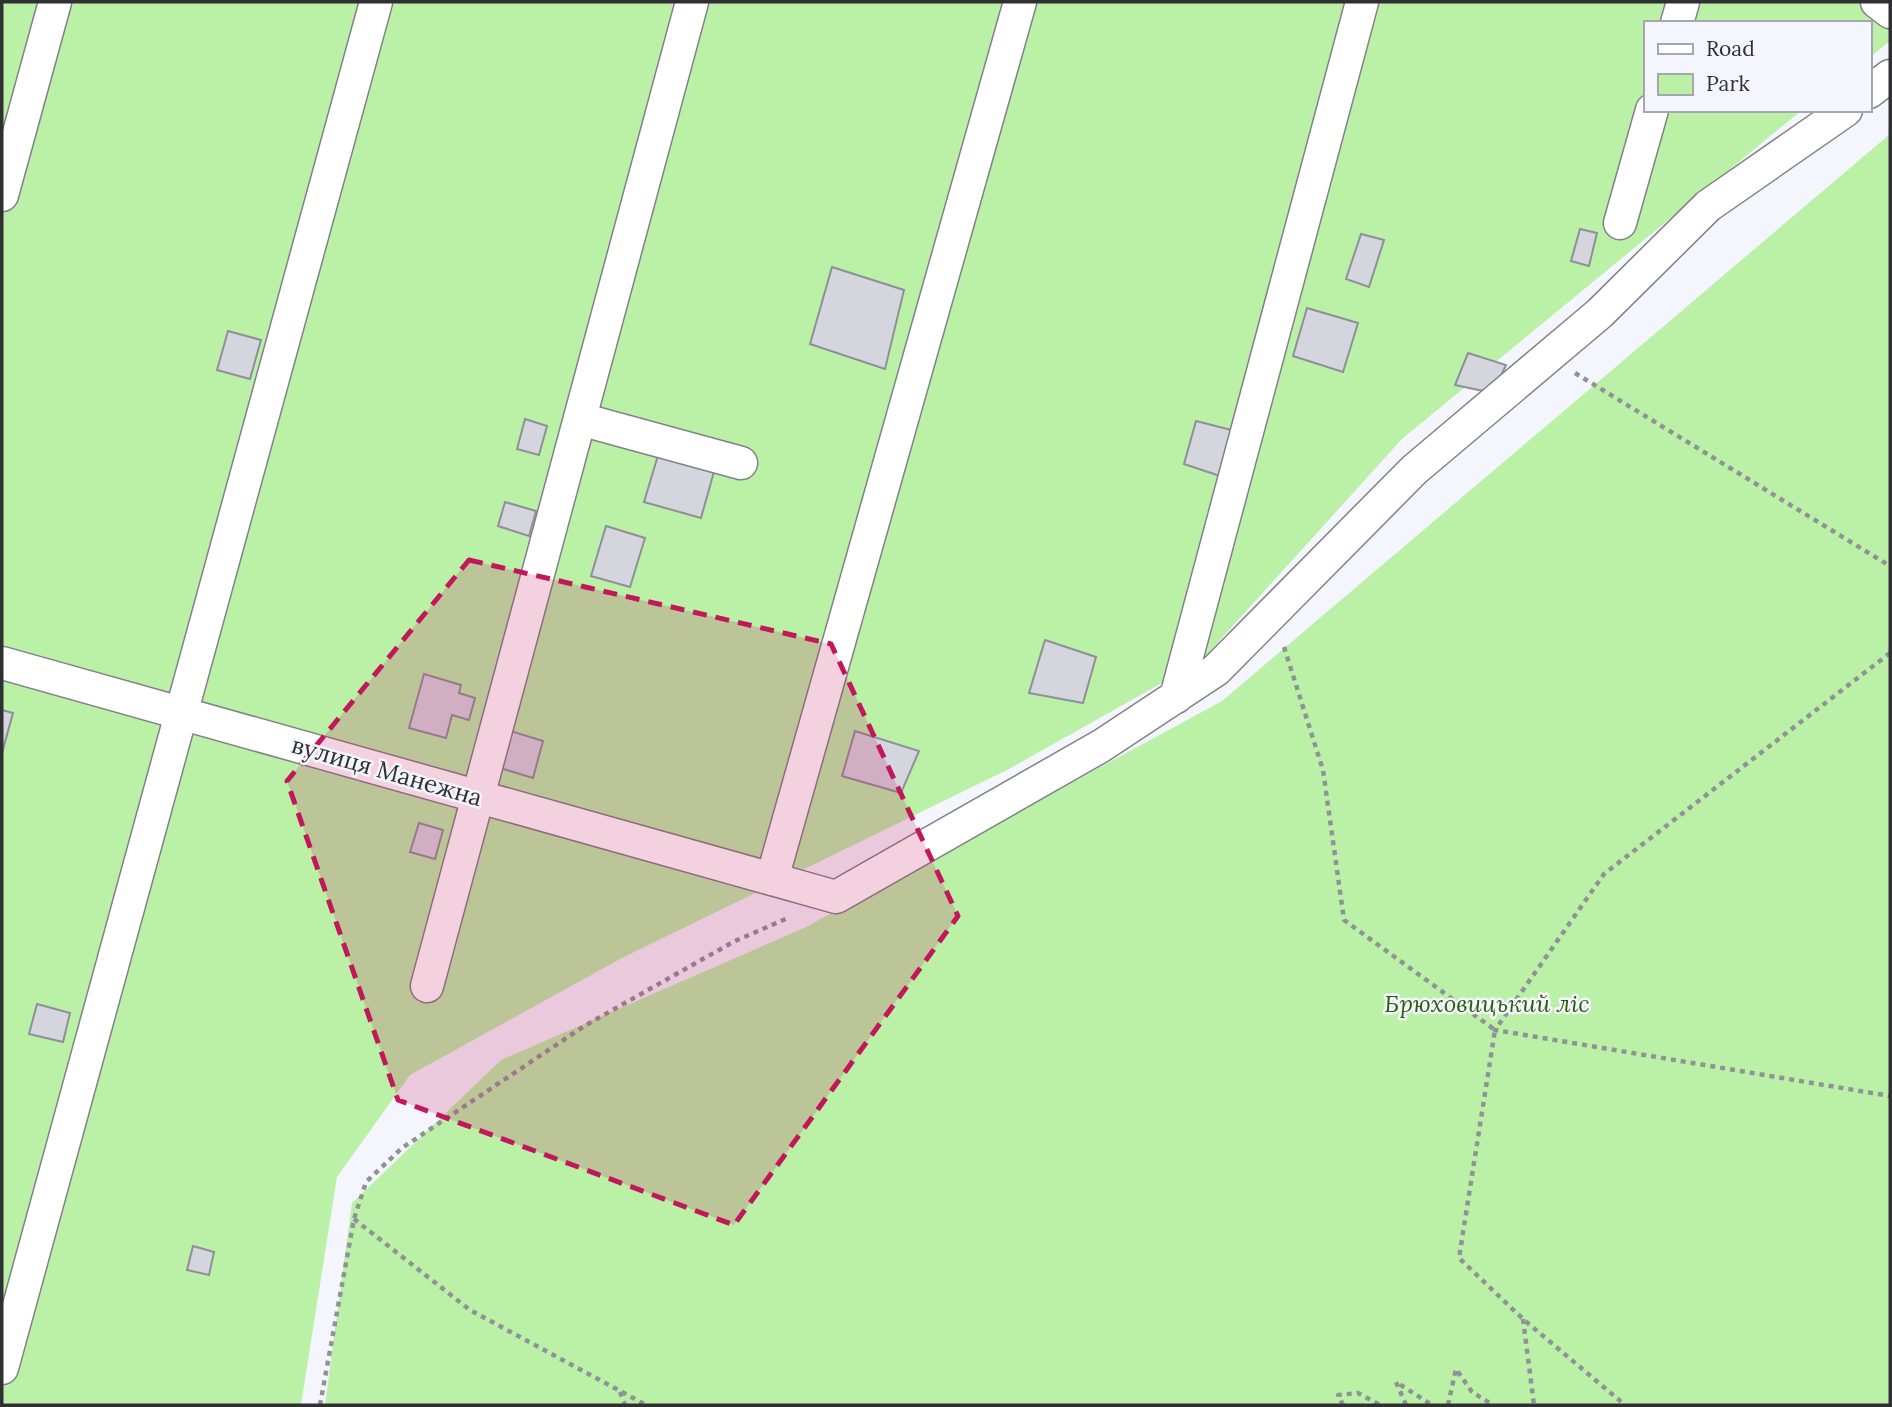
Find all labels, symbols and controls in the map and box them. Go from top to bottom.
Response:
legend [1644,21,1871,112]
text: Road [1706,35,1755,62]
text: Park [1706,70,1750,97]
street label: вулиця Манежна [288,729,486,813]
park label: Брюховицький ліс [1384,988,1590,1019]

